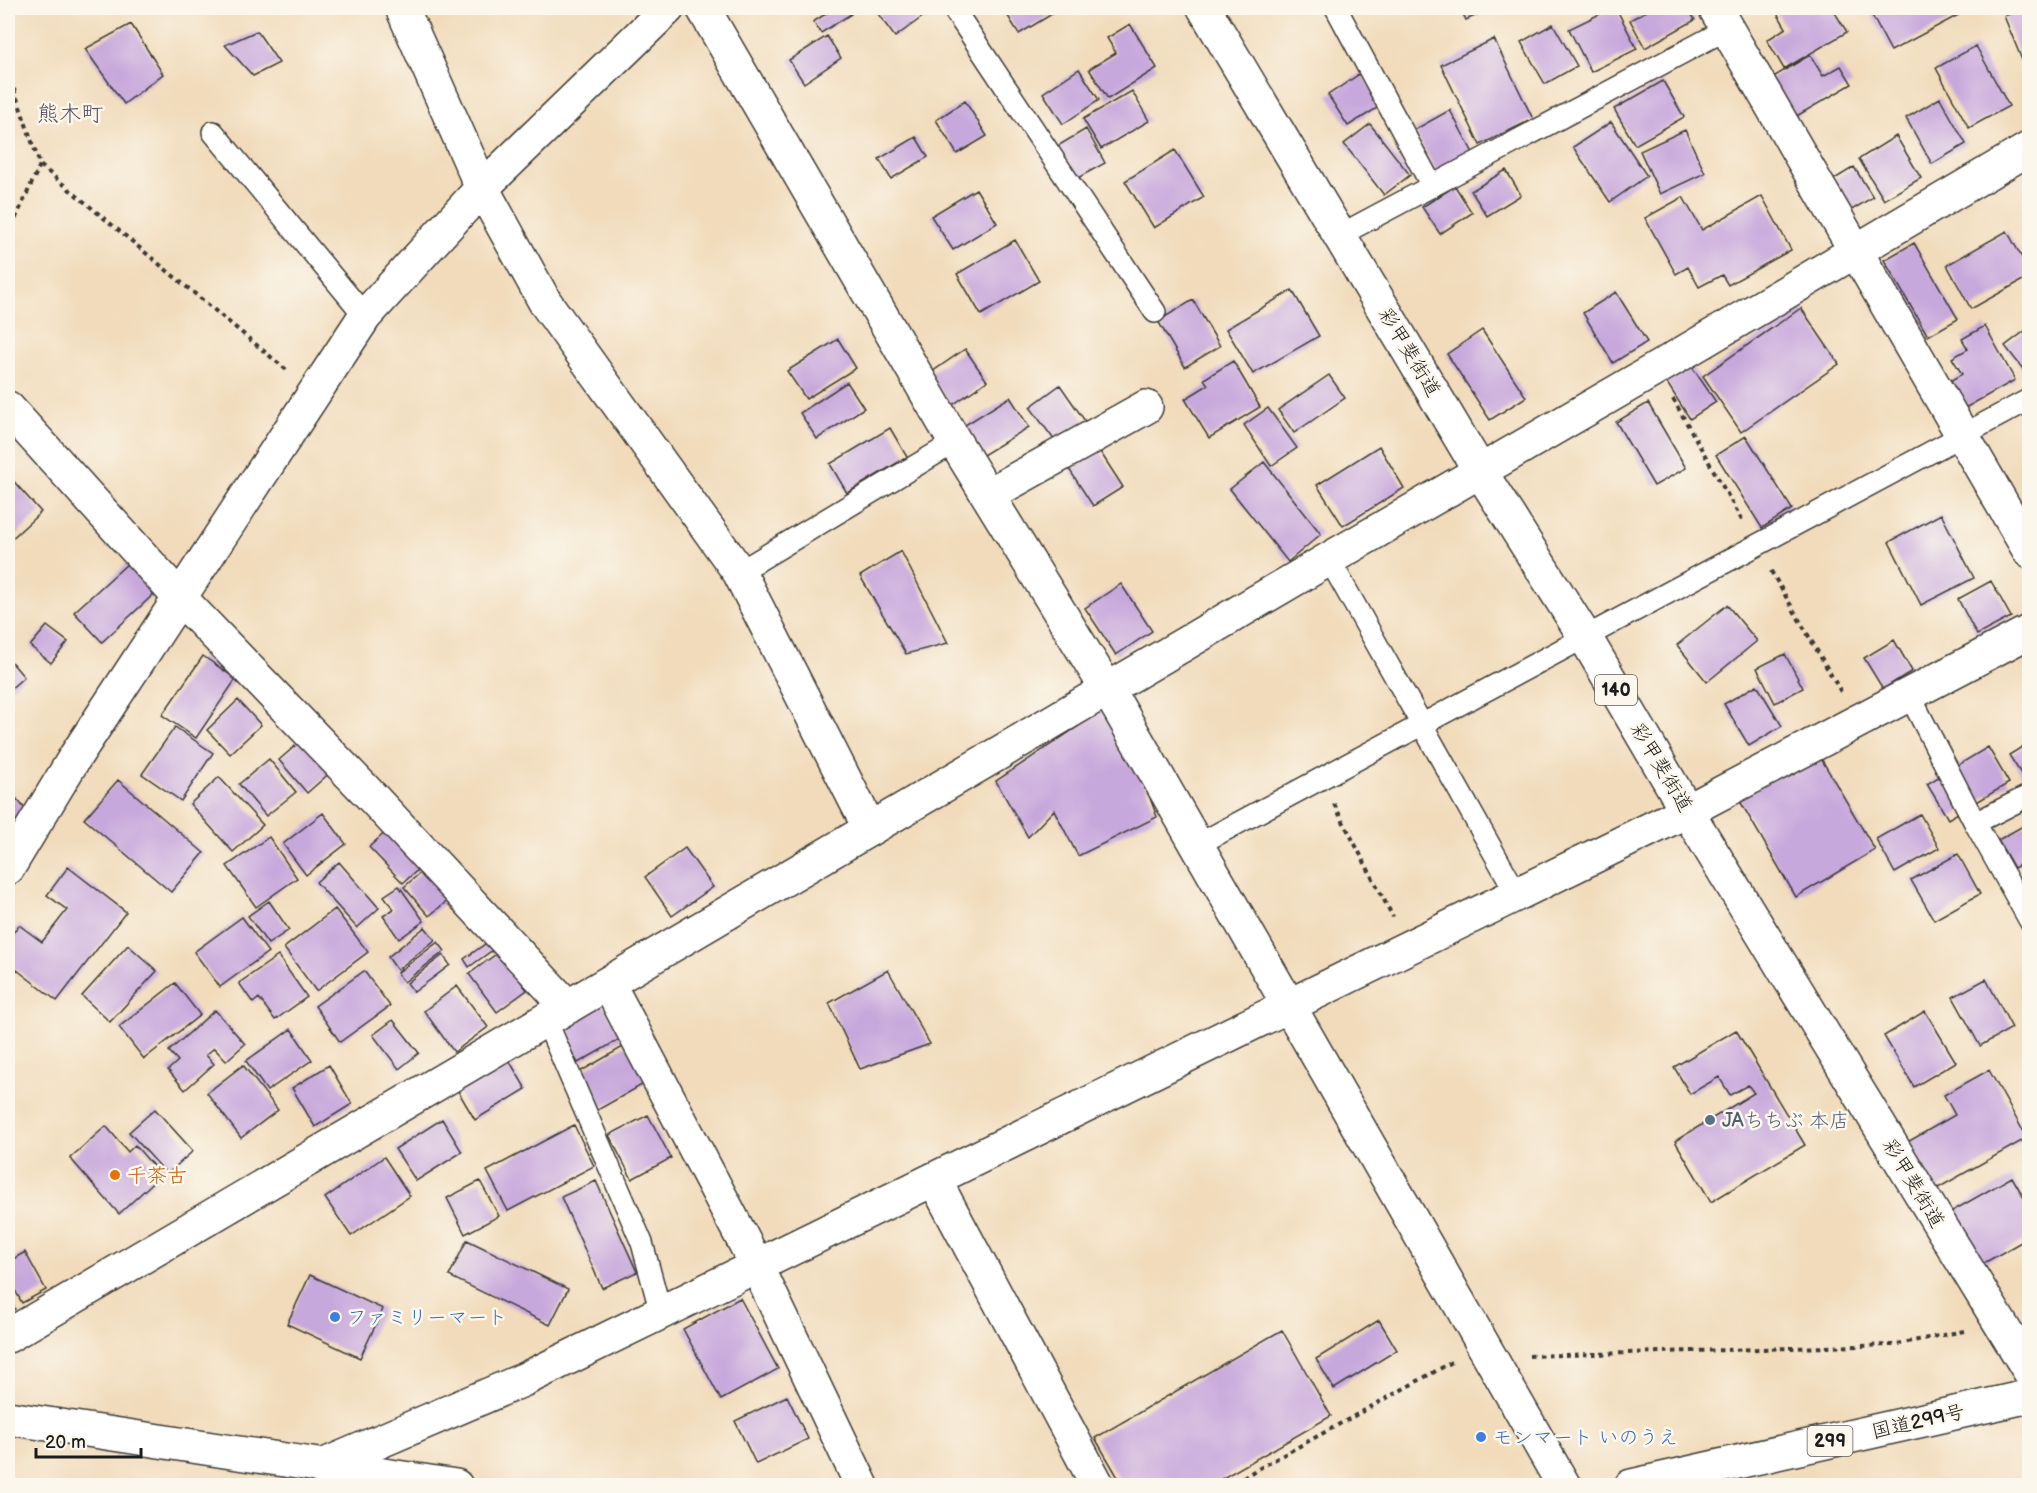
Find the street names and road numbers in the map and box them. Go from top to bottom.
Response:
street label: 彩甲斐街道 [1373,303,1445,402]
road number: 140 [1595,675,1637,705]
street label: 彩甲斐街道 [1625,718,1697,817]
street label: 彩甲斐街道 [1877,1134,1949,1233]
street label: 国道299号 [1869,1400,1967,1444]
road number: 299 [1808,1426,1852,1456]

